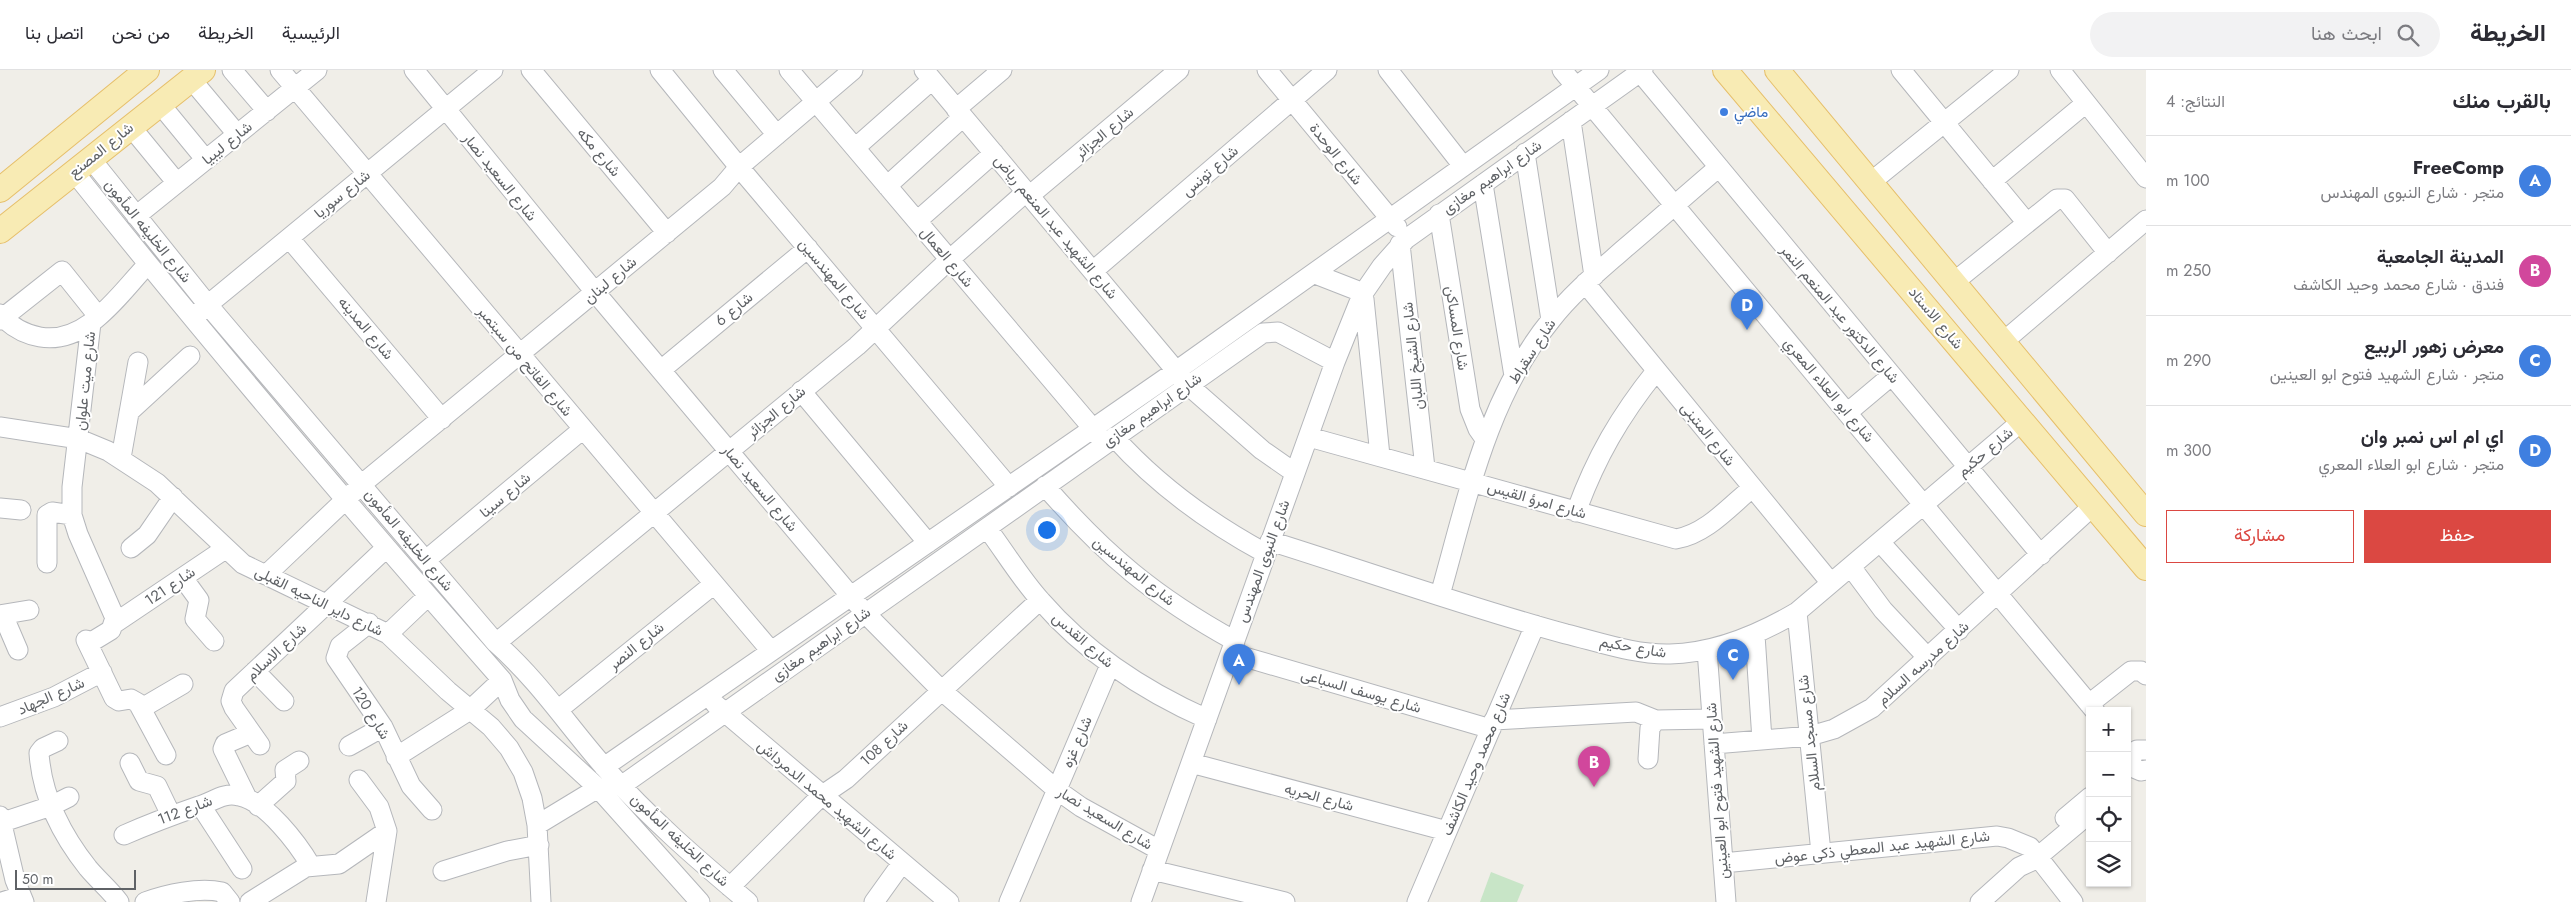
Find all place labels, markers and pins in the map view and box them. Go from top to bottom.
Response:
place label: ماضي [1734,101,1768,125]
marker: ماضي [1718,106,1730,118]
pin: D [1731,289,1763,330]
pin: C [1717,639,1749,680]
pin: A [1223,644,1255,685]
pin: B [1578,746,1610,787]

